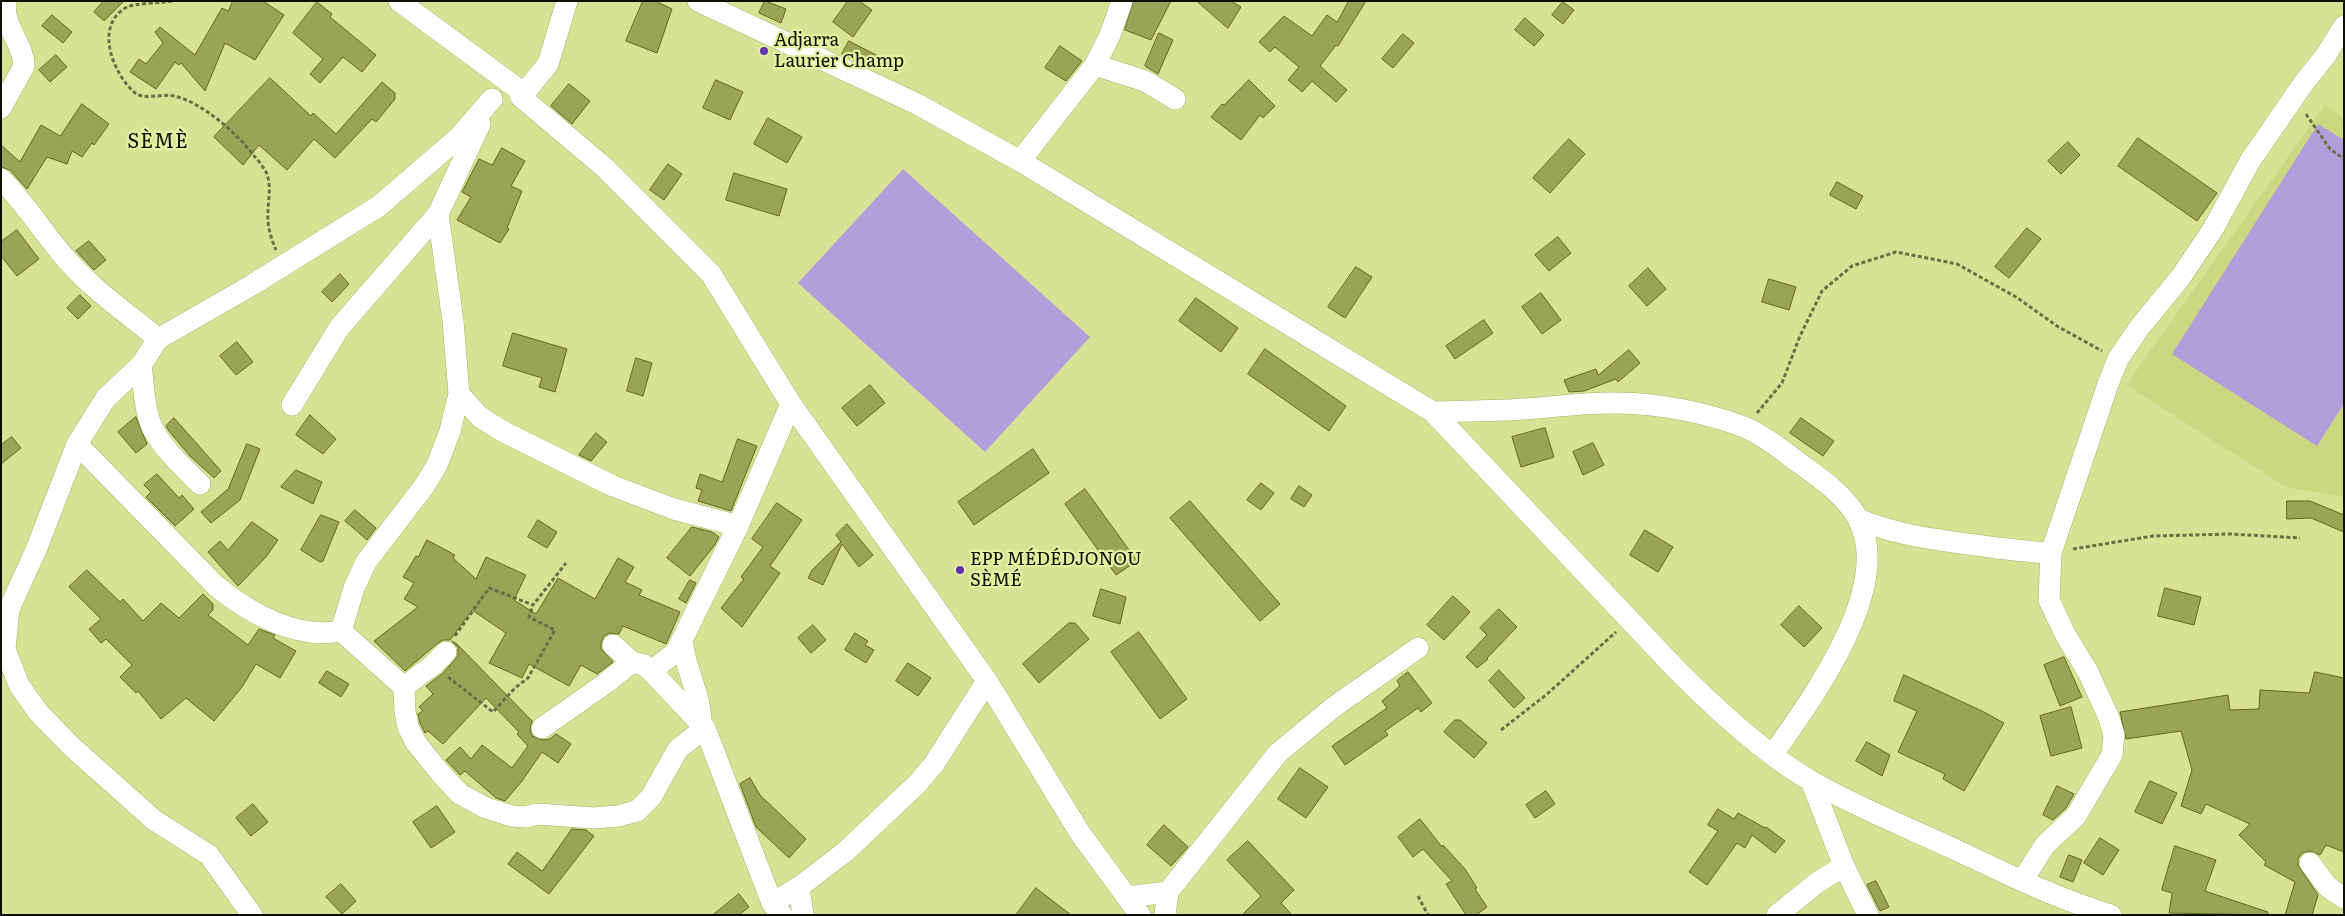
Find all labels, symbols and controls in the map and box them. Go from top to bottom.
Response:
place label: Adjarra Laurier Champ [774,30,904,72]
marker: Adjarra Laurier Champ [758,45,770,57]
district label: SÈMÈ [127,130,189,154]
place label: EPP MÉDÉDJONOU SÈMÉ [970,549,1142,592]
marker: EPP MÉDÉDJONOU SÈMÉ [954,564,966,576]

